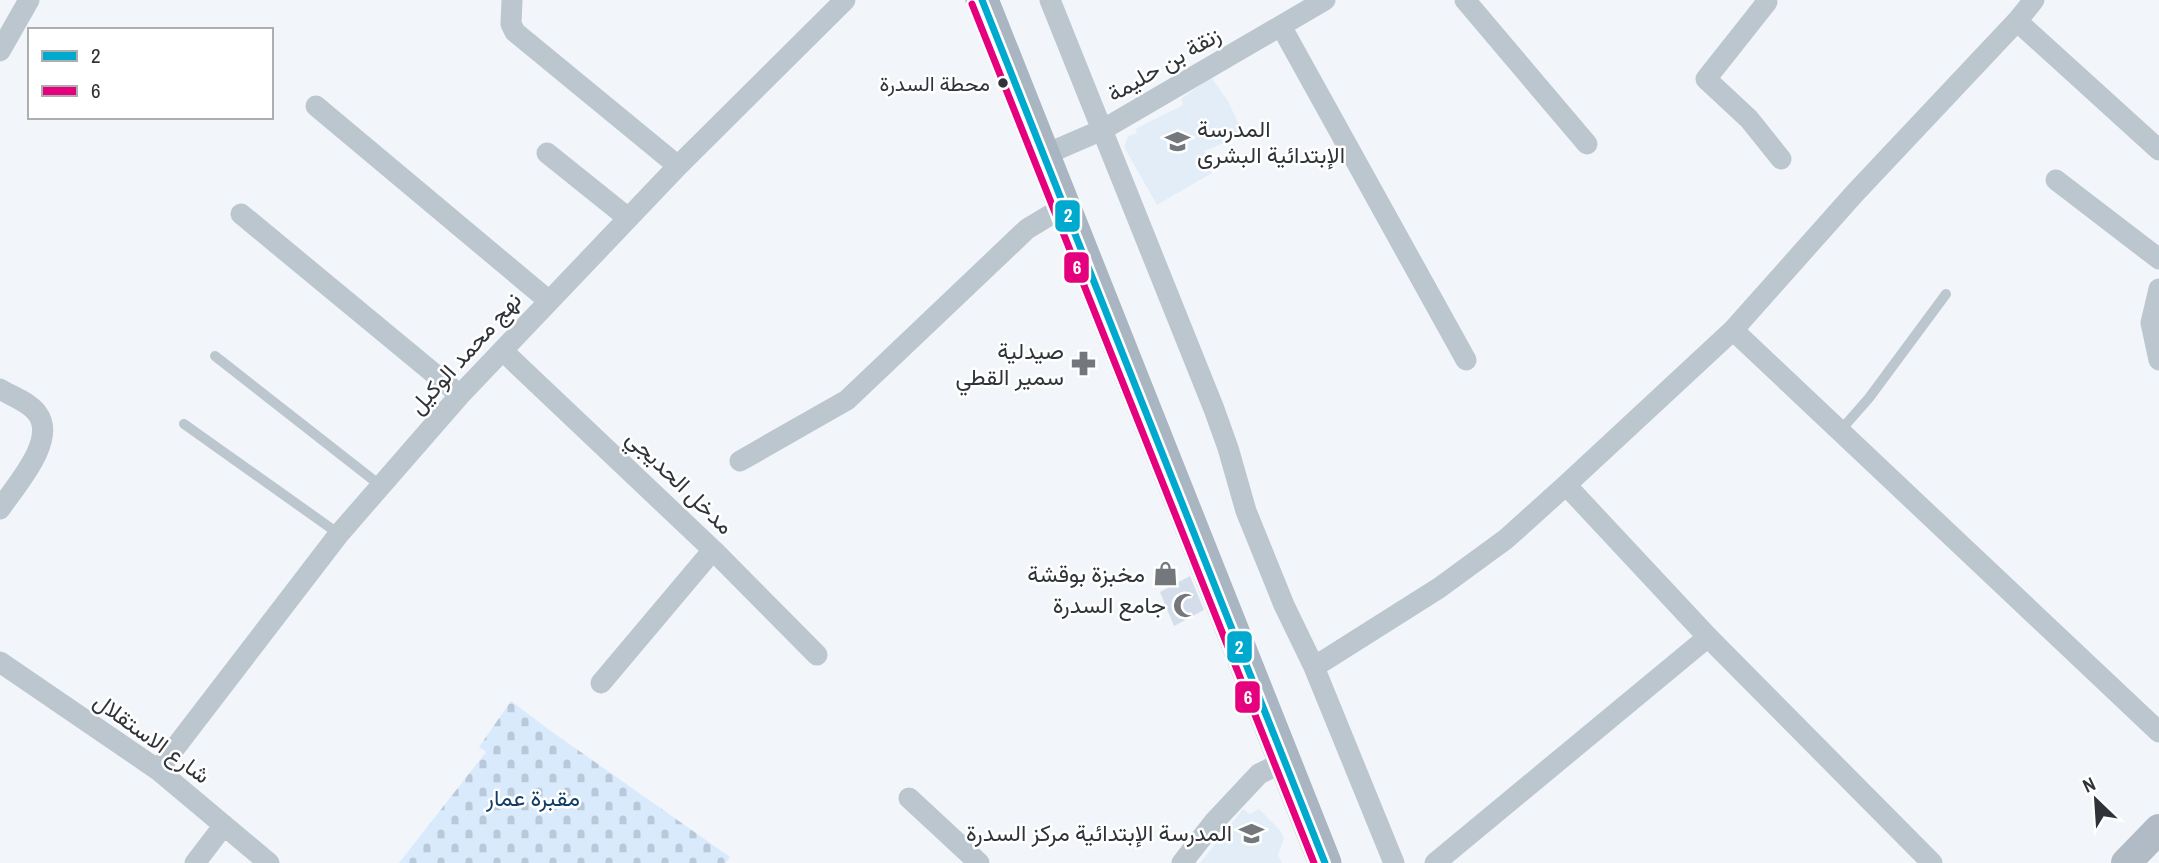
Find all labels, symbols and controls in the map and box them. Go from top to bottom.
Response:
street label: زنقة بن حليمة [1101,19,1226,109]
legend [28,28,273,119]
text: 2 [91,41,101,70]
place label: محطة السدرة [879,69,990,98]
text: 6 [91,76,101,105]
marker: محطة السدرة [996,76,1010,90]
place label: المدرسة الإبتدائية البشرى [1197,113,1345,170]
school or university icon: المدرسة الإبتدائية البشرى [1163,128,1191,156]
line badge: 2 [1054,199,1081,233]
text: 2 [1064,202,1073,228]
line badge: 6 [1063,251,1090,284]
text: 6 [1073,254,1082,280]
street label: نهج محمد الوكيل [401,285,529,421]
place label: صيدلية سمير القطي [956,335,1064,396]
pharmacy icon: صيدلية سمير القطي [1070,350,1098,378]
street label: مدخل الحديجي [617,422,741,544]
place label: مخبزة بوقشة [1027,558,1145,589]
shop icon: مخبزة بوقشة [1151,560,1179,588]
place label: جامع السدرة [1053,589,1166,621]
mosque icon: جامع السدرة [1172,591,1200,619]
line badge: 2 [1226,630,1253,664]
text: 2 [1235,634,1244,660]
line badge: 6 [1234,680,1261,714]
text: 6 [1244,684,1253,710]
street label: شارع الاستقلال [87,685,217,791]
north arrow [2061,765,2131,835]
text: N [2078,770,2099,799]
park label: مقبرة عمار [485,782,580,813]
place label: المدرسة الإبتدائية مركز السدرة [966,817,1232,848]
school or university icon: المدرسة الإبتدائية مركز السدرة [1238,819,1266,847]

